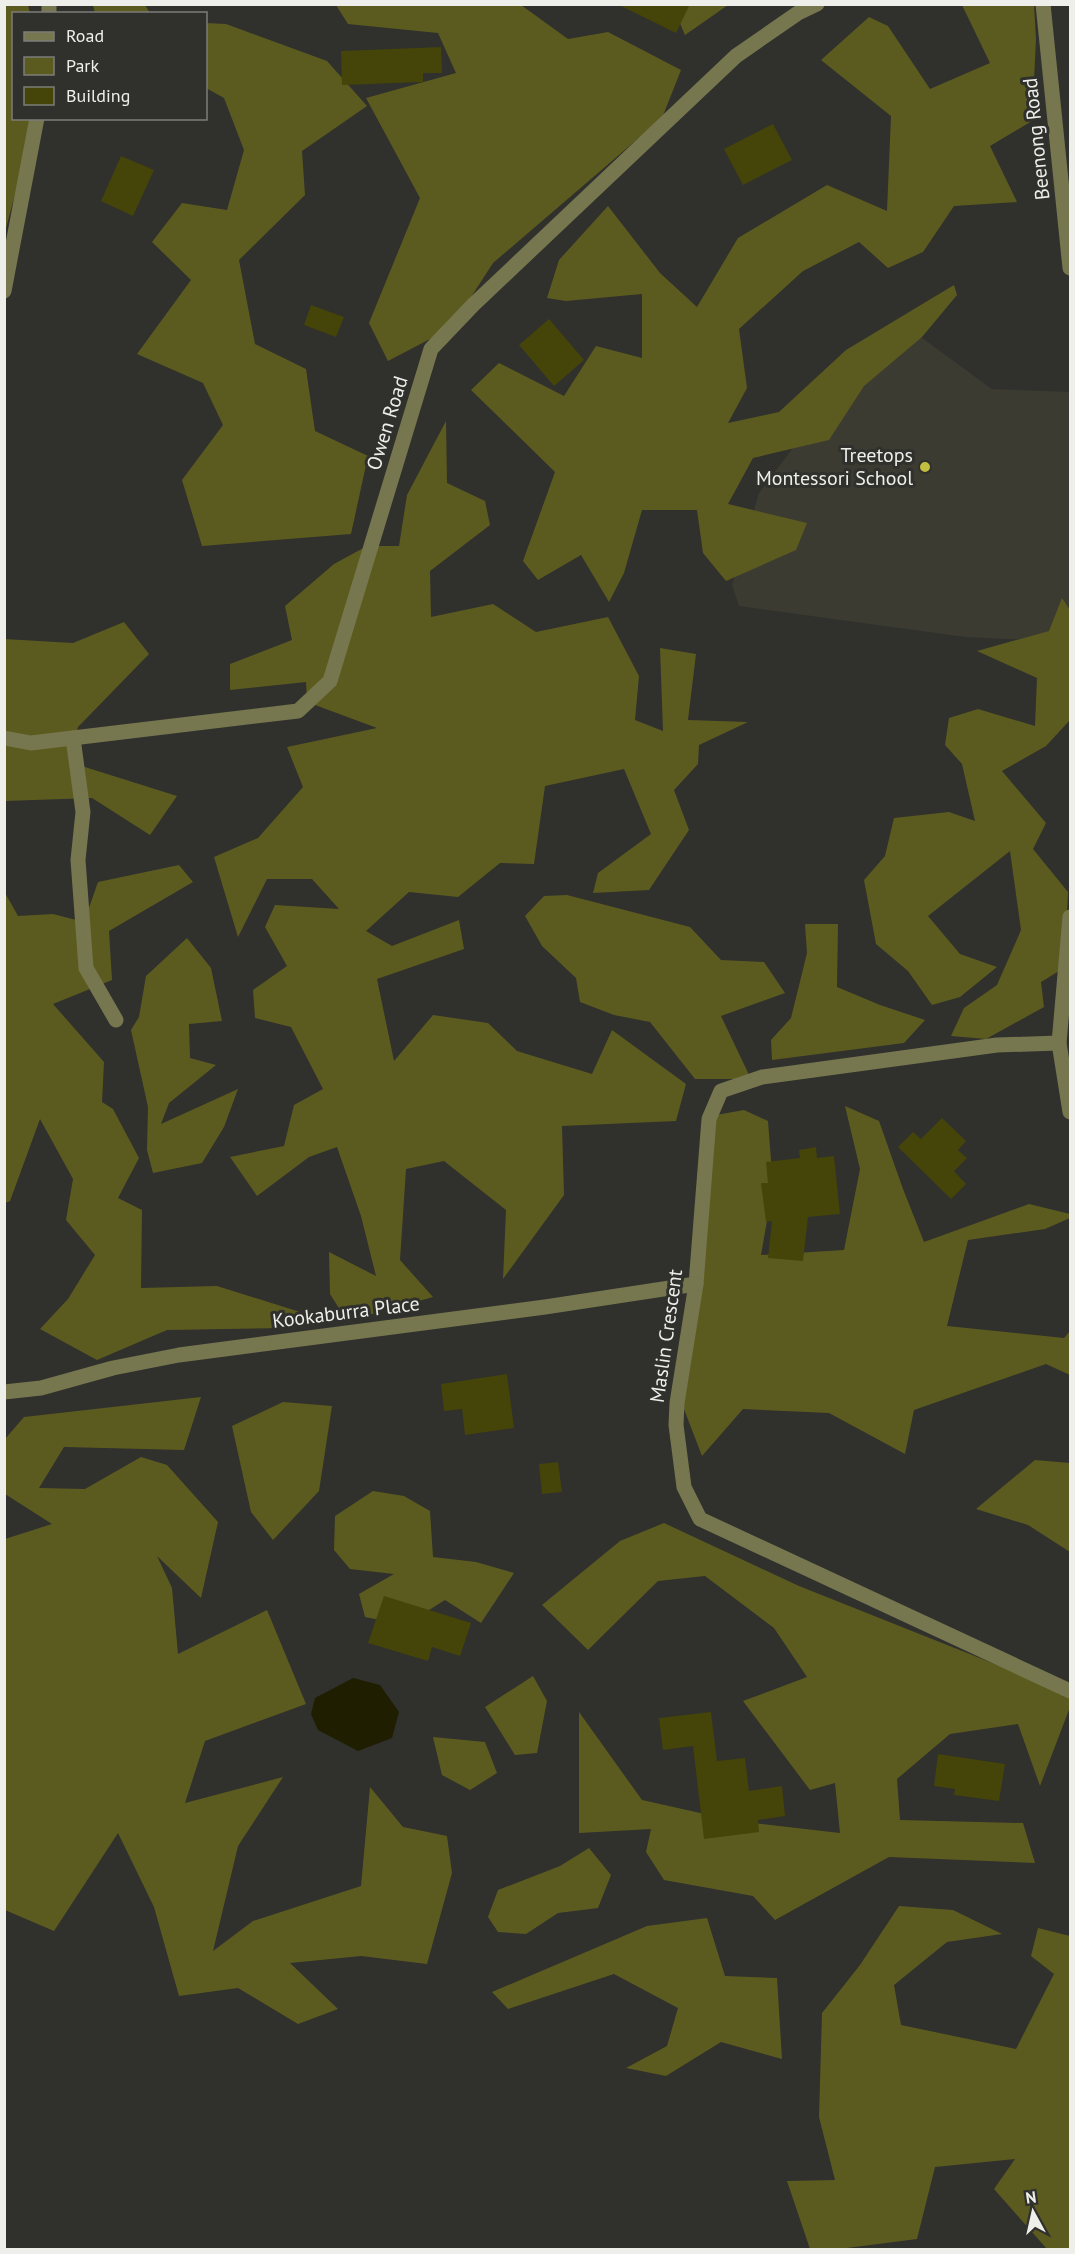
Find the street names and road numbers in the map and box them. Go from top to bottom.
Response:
street label: Beenong Road [1017,77,1055,201]
street label: Owen Road [360,373,414,473]
street label: Maslin Crescent [644,1267,688,1404]
street label: Kookaburra Place [271,1290,421,1334]

